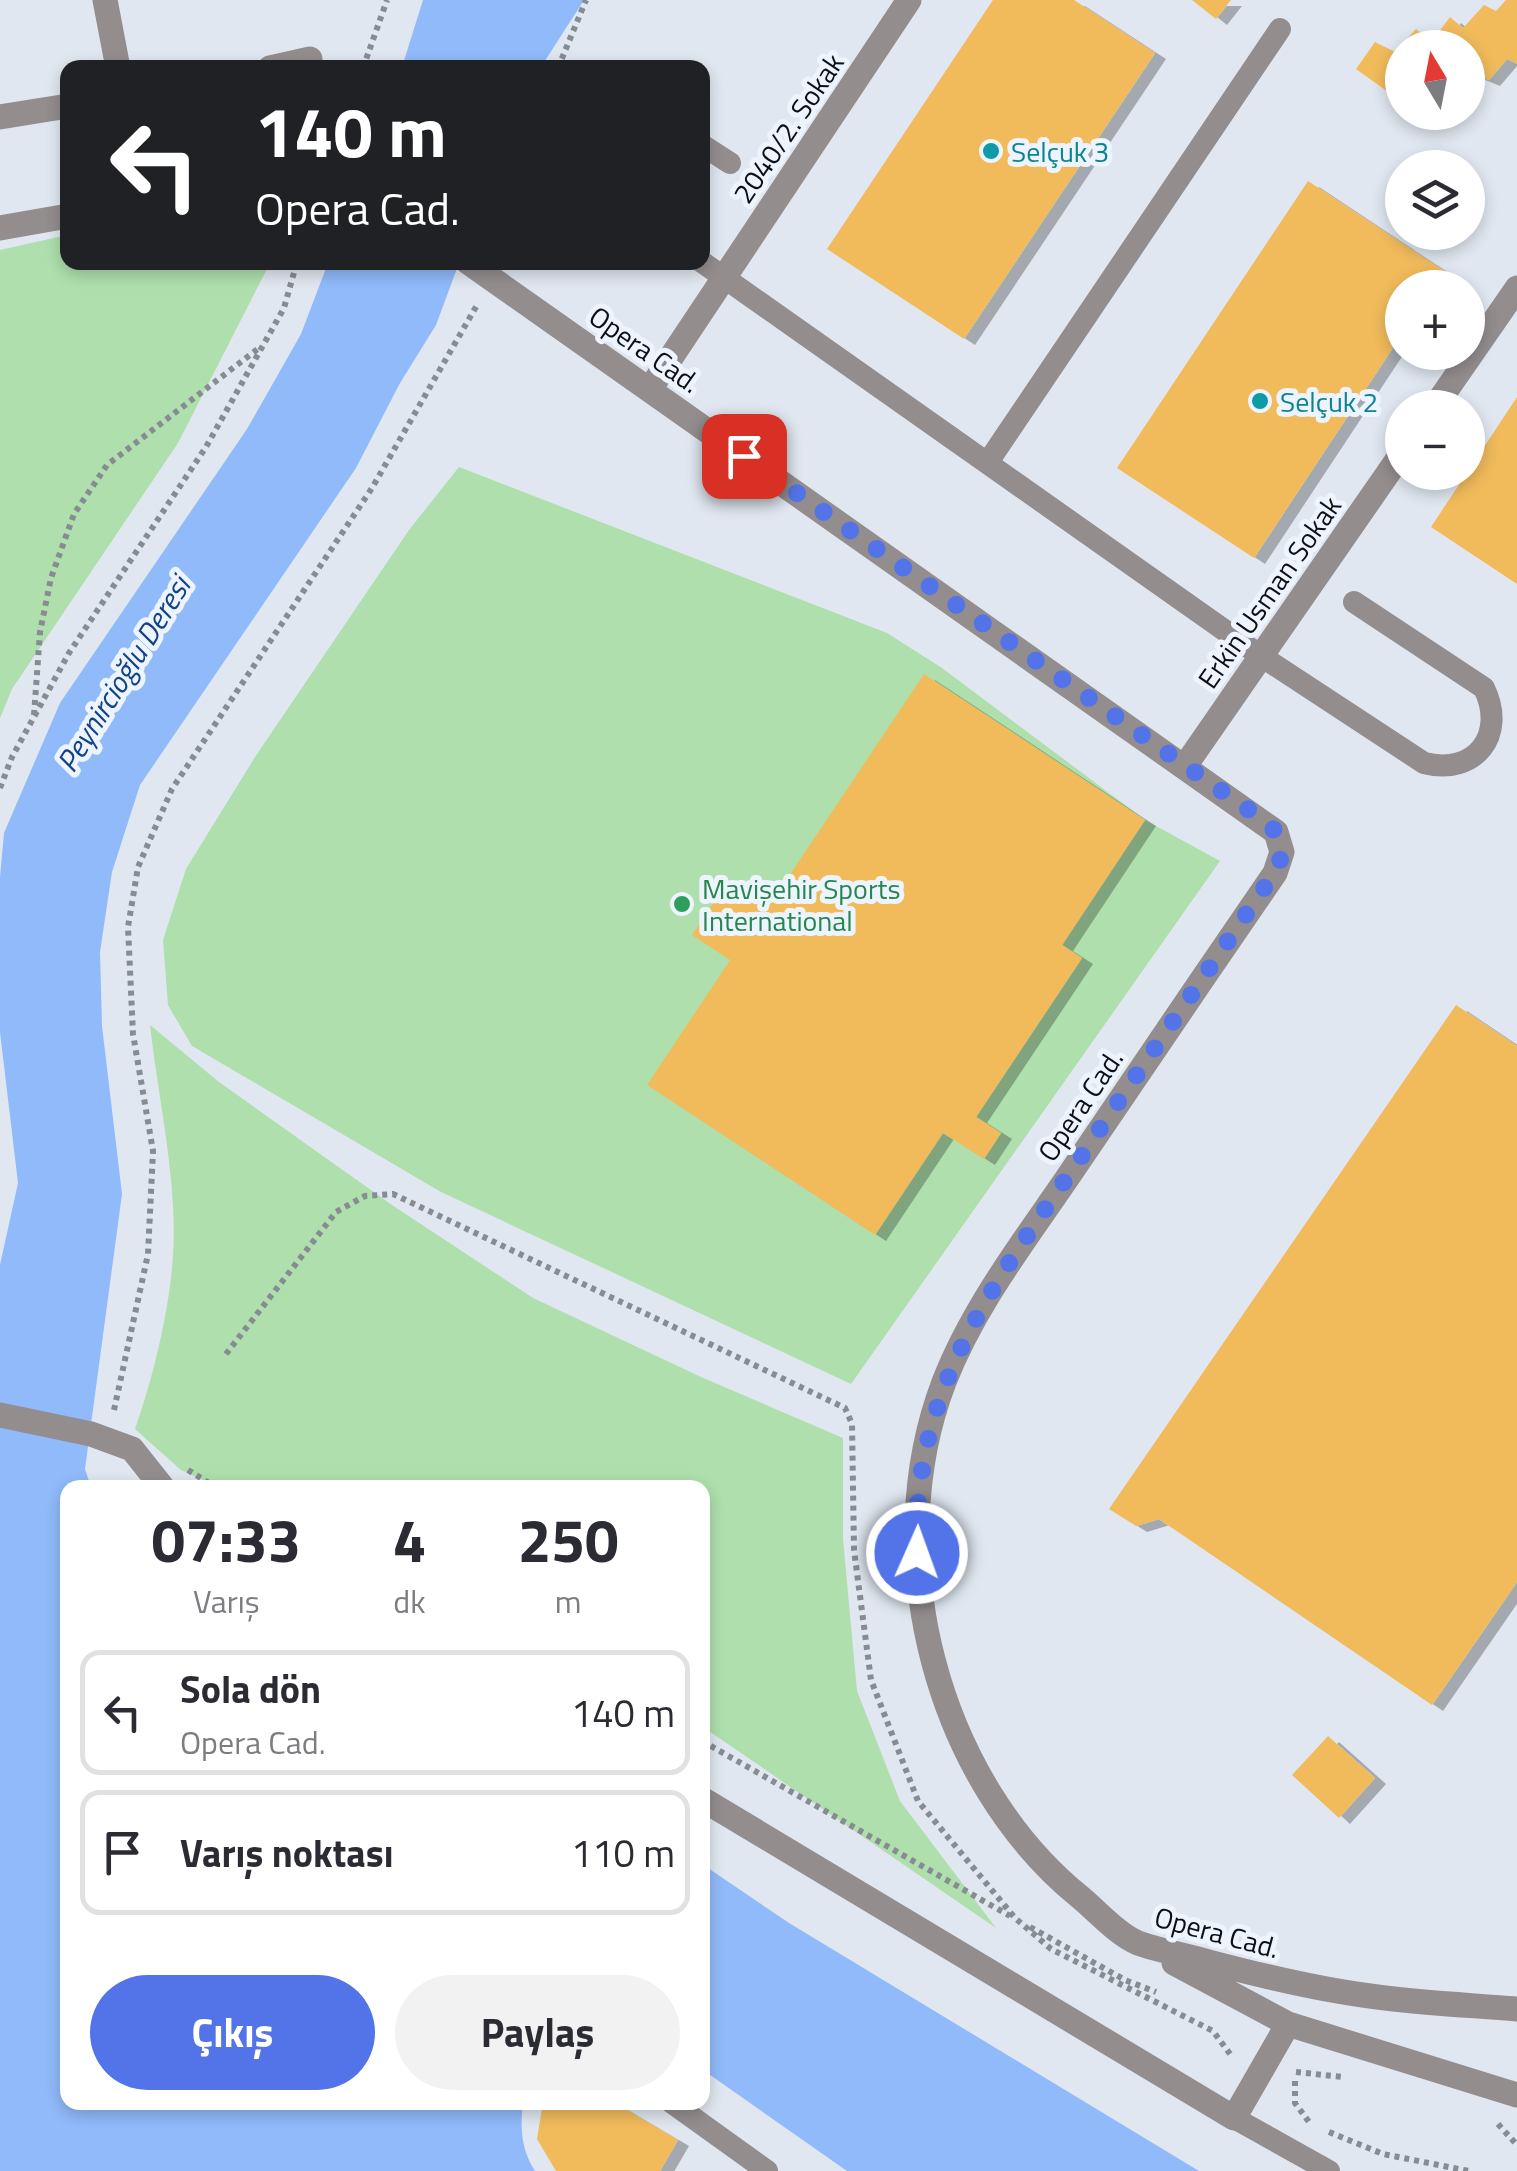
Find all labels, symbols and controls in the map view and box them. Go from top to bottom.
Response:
north arrow [1385,30,1485,130]
map controls [1385,30,1485,490]
street label: 2040/2. Sokak [722,44,854,212]
text: 140 m [255,78,447,184]
icon: left [90,100,220,230]
place label: Selçuk 3 [1011,130,1109,173]
marker: Selçuk 3 [980,140,1002,162]
button: layers [1385,150,1485,250]
text: Opera Cad. [255,174,460,242]
button: + [1385,270,1485,370]
street label: Opera Cad. [580,295,710,403]
place label: Selçuk 2 [1280,380,1378,423]
marker: Selçuk 2 [1249,390,1271,412]
button: − [1385,390,1485,490]
pin [702,414,787,499]
icon: arrive [717,429,772,484]
street label: Erkin Usman Sokak [1187,487,1351,697]
water label: Peynircioğlu Deresi [44,564,204,781]
place label: Mavişehir Sports International [702,867,900,942]
marker: Mavişehir Sports International [671,893,693,915]
street label: Opera Cad. [1027,1040,1133,1170]
text: 07:33 [151,1494,301,1585]
text: 4 [393,1494,426,1585]
text: 250 [518,1494,619,1585]
position arrow [865,1501,969,1605]
text: Varış [193,1577,260,1625]
text: dk [393,1577,426,1625]
text: m [555,1577,582,1625]
text: Sola dön [180,1660,321,1718]
text: 140 m [571,1684,675,1742]
icon: left [95,1685,150,1740]
text: Opera Cad. [180,1718,326,1766]
text: Varış noktası [180,1824,394,1882]
text: 110 m [571,1824,675,1882]
icon: arrive [95,1825,150,1880]
street label: Opera Cad. [1150,1895,1284,1969]
button: Çıkış [90,1975,375,2090]
button: Paylaş [395,1975,680,2090]

